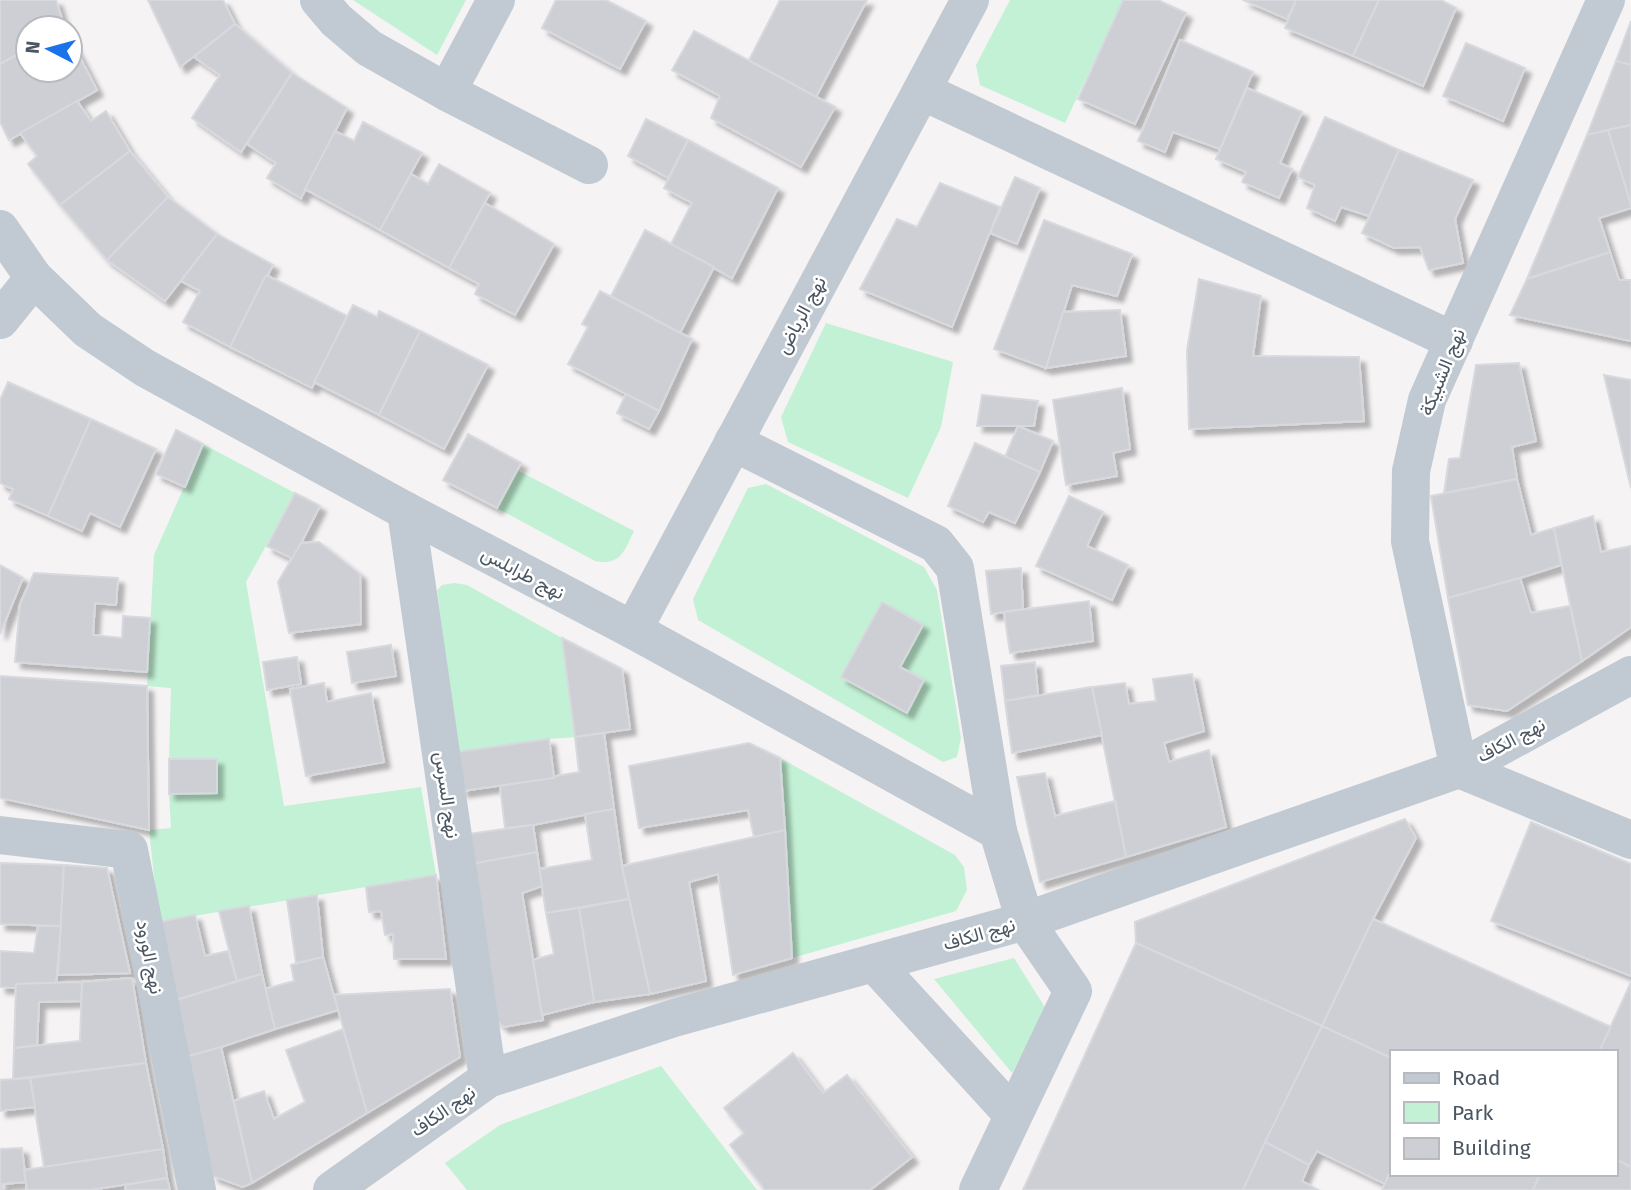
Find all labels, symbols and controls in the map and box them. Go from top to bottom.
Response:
north arrow [14,14,84,84]
text: N [20,40,45,55]
street label: نهج الرياض [771,272,833,359]
street label: نهج الشبيكة [1414,325,1472,420]
street label: نهج طرابلس [477,541,569,606]
street label: نهج الكاف [1473,712,1550,769]
street label: نهج السرس [428,750,464,840]
street label: نهج الكاف [940,913,1018,957]
street label: نهج الورود [130,918,168,996]
legend [1390,1050,1617,1176]
text: Road [1452,1065,1500,1091]
street label: نهج الكاف [406,1080,481,1143]
text: Park [1452,1100,1494,1126]
text: Building [1452,1135,1531,1161]

